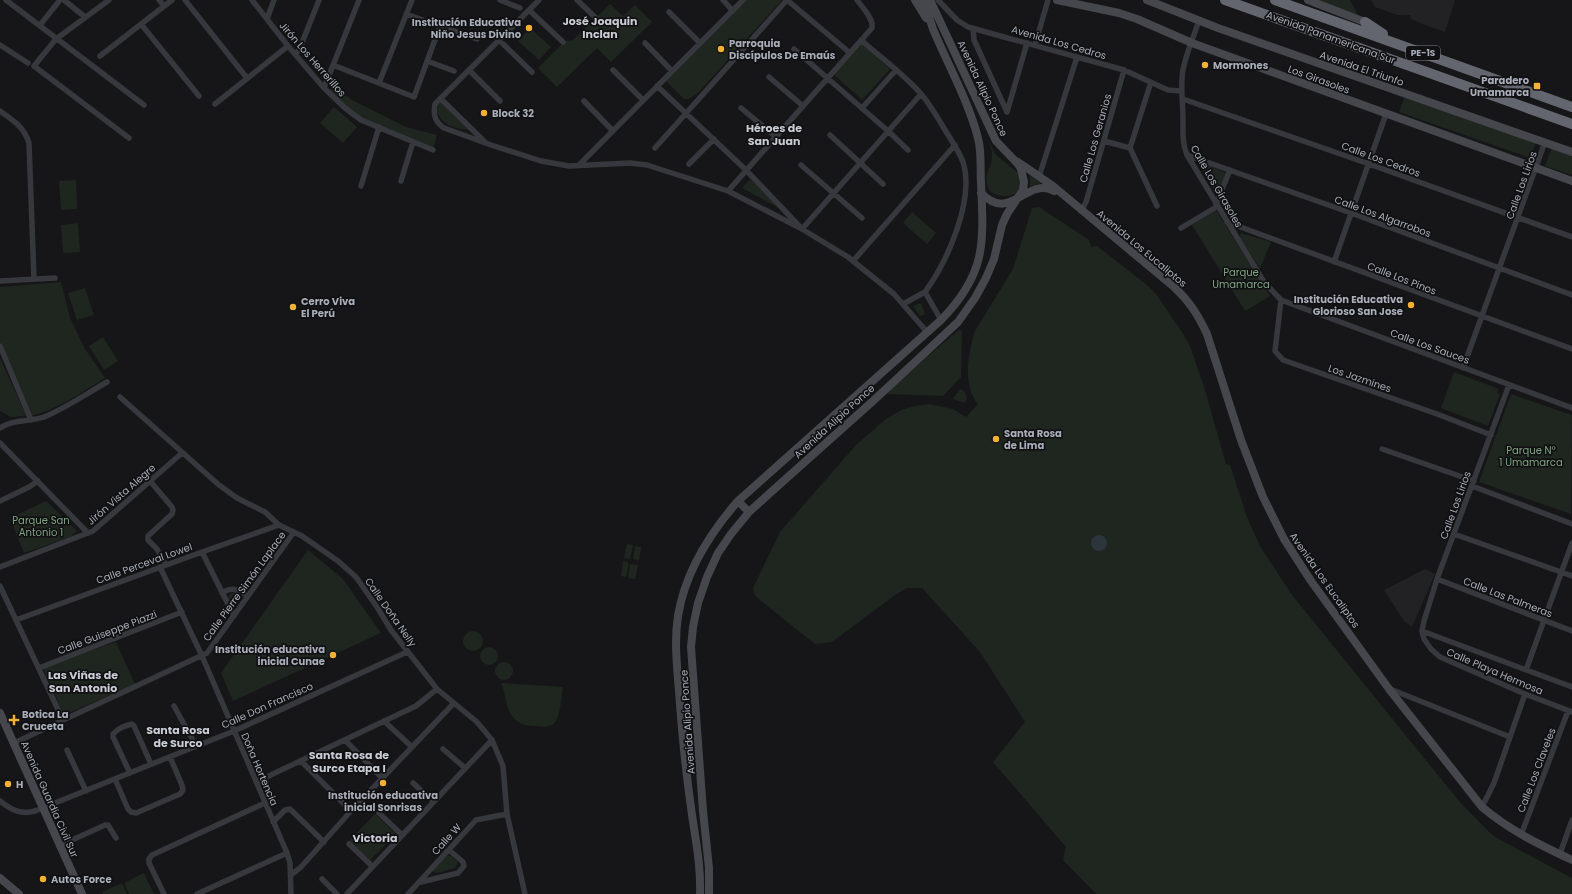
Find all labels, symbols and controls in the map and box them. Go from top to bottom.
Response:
street label: Avenida Panamericana Sur [1264,7,1398,68]
district label: José Joaquin Inclan [563,13,638,42]
place label: Institución Educativa Niño Jesus Divino [412,15,522,42]
street label: Jirón Los Herrerillos [276,19,349,100]
street label: Avenida Los Cedros [1010,22,1108,63]
marker: Institución Educativa Niño Jesus Divino [524,23,534,33]
place label: Parroquia Discípulos De Emaús [729,36,836,63]
street label: Avenida Alipio Ponce [954,38,1011,139]
marker: Parroquia Discípulos De Emaús [716,44,726,54]
road number: PE-1S [1406,46,1440,60]
street label: Avenida El Triunfo [1318,47,1406,90]
place label: Mormones [1213,58,1269,73]
marker: Mormones [1200,60,1210,70]
street label: Los Girasoles [1286,61,1352,98]
place label: Paradero Umamarca [1470,73,1530,100]
marker: Paradero Umamarca [1532,81,1542,91]
street label: Calle Los Geranios [1076,92,1115,184]
place label: Block 32 [492,106,534,121]
marker: Block 32 [479,108,489,118]
district label: Héroes de San Juan [746,120,802,149]
street label: Calle Los Cedros [1339,138,1422,181]
street label: Calle Los Girasoles [1187,142,1246,230]
street label: Calle Los Lirios [1502,149,1541,221]
street label: Calle Los Algarrobos [1332,192,1433,241]
street label: Avenida Los Eucaliptos [1093,206,1190,291]
street label: Calle Los Pinos [1365,258,1439,299]
park label: Parque Umamarca [1212,265,1270,292]
place label: Institución Educativa Glorioso San Jose [1294,292,1403,319]
place label: Cerro Viva El Perú [301,294,355,321]
marker: Institución Educativa Glorioso San Jose [1406,300,1416,310]
marker: Cerro Viva El Perú [288,302,298,312]
street label: Calle Los Sauces [1388,325,1472,368]
street label: Los Jazmines [1326,361,1393,396]
street label: Avenida Alipio Ponce [791,381,878,462]
place label: Santa Rosa de Lima [1004,426,1062,453]
marker: Santa Rosa de Lima [991,434,1001,444]
park label: Parque N° 1 Umamarca [1499,443,1563,470]
street label: Jirón Vista Alegre [84,460,159,528]
street label: Calle Los Lirios [1436,469,1475,541]
park label: Parque San Antonio 1 [12,513,70,540]
street label: Calle Pierre Simón Laplace [199,528,289,644]
street label: Avenida Los Eucaliptos [1286,529,1363,631]
street label: Calle Perceval Lowel [94,539,194,588]
street label: Calle Las Palmeras [1461,574,1555,621]
street label: Calle Doña Nelly [361,575,420,650]
street label: Calle Guiseppe Piazzi [55,607,159,658]
place label: Institución educativa inicial Cunae [215,642,325,669]
street label: Calle Playa Hermosa [1444,644,1546,699]
marker: Institución educativa inicial Cunae [328,650,338,660]
district label: Las Viñas de San Antonio [48,667,118,696]
street label: Avenida Alipio Ponce [676,669,699,775]
street label: Calle Don Francisco [219,678,315,732]
place label: Botica La Cruceta [22,707,69,734]
marker: Botica La Cruceta [9,715,19,725]
district label: Santa Rosa de Surco [146,722,210,751]
street label: Calle Los Claveles [1513,726,1560,815]
street label: Doña Hortencia [237,730,282,808]
street label: Avenida Guardia Civil Sur [17,738,82,860]
district label: Santa Rosa de Surco Etapa I [309,747,389,776]
place label: H [16,777,23,792]
marker: Institución educativa inicial Sonrisas [378,778,388,788]
marker: H [3,779,13,789]
place label: Institución educativa inicial Sonrisas [328,788,438,815]
street label: Calle W [428,820,465,858]
district label: Victoria [353,830,397,846]
place label: Autos Force [51,872,112,887]
marker: Autos Force [38,874,48,884]

